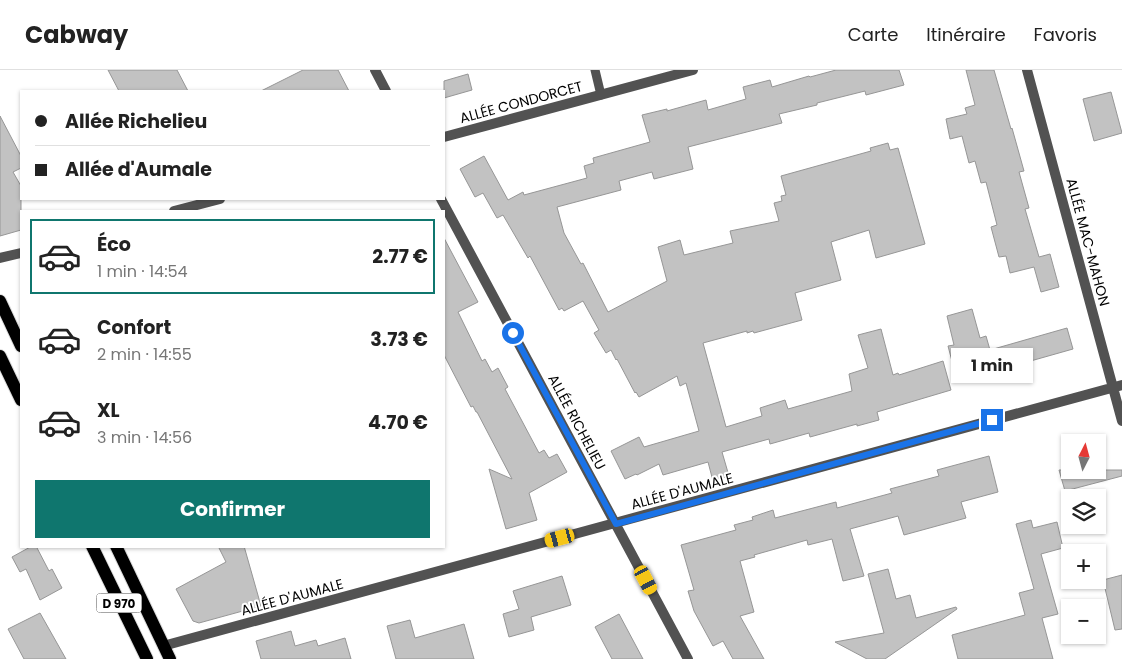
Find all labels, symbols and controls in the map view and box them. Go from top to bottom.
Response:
text: Cabway [25,18,128,51]
text: Carte [848,22,898,47]
text: Itinéraire [926,22,1006,47]
text: Favoris [1034,22,1097,47]
street label: ALLÉE CONDORCET [457,76,585,128]
text: Allée Richelieu [65,108,207,135]
text: Allée d'Aumale [65,156,212,183]
street label: ALLÉE MAC-MAHON [1061,176,1115,308]
text: Éco [97,231,131,258]
icon: car [37,234,82,279]
text: 2.77 € [372,243,428,270]
text: 1 min · 14:54 [97,260,188,283]
text: Confort [97,314,171,341]
icon: car [37,317,82,362]
route start [502,322,524,344]
text: 3.73 € [370,326,428,353]
text: 2 min · 14:55 [97,343,192,366]
callout: 1 min [951,348,1033,382]
text: 1 min [971,354,1013,377]
street label: ALLÉE RICHELIEU [543,371,611,473]
text: XL [97,397,120,424]
icon: car [37,400,82,445]
text: 4.70 € [368,409,428,436]
route end [981,409,1003,431]
text: 3 min · 14:56 [97,426,192,449]
north arrow [1061,434,1106,479]
map controls [1061,434,1106,644]
street label: ALLÉE D'AUMALE [629,468,735,514]
button: Confirmer [35,480,430,538]
button: layers [1061,489,1106,534]
car [543,527,576,549]
button: + [1061,544,1106,589]
car [632,563,659,597]
street label: ALLÉE D'AUMALE [239,574,345,620]
road number: D 970 [96,594,142,612]
button: − [1061,599,1106,644]

